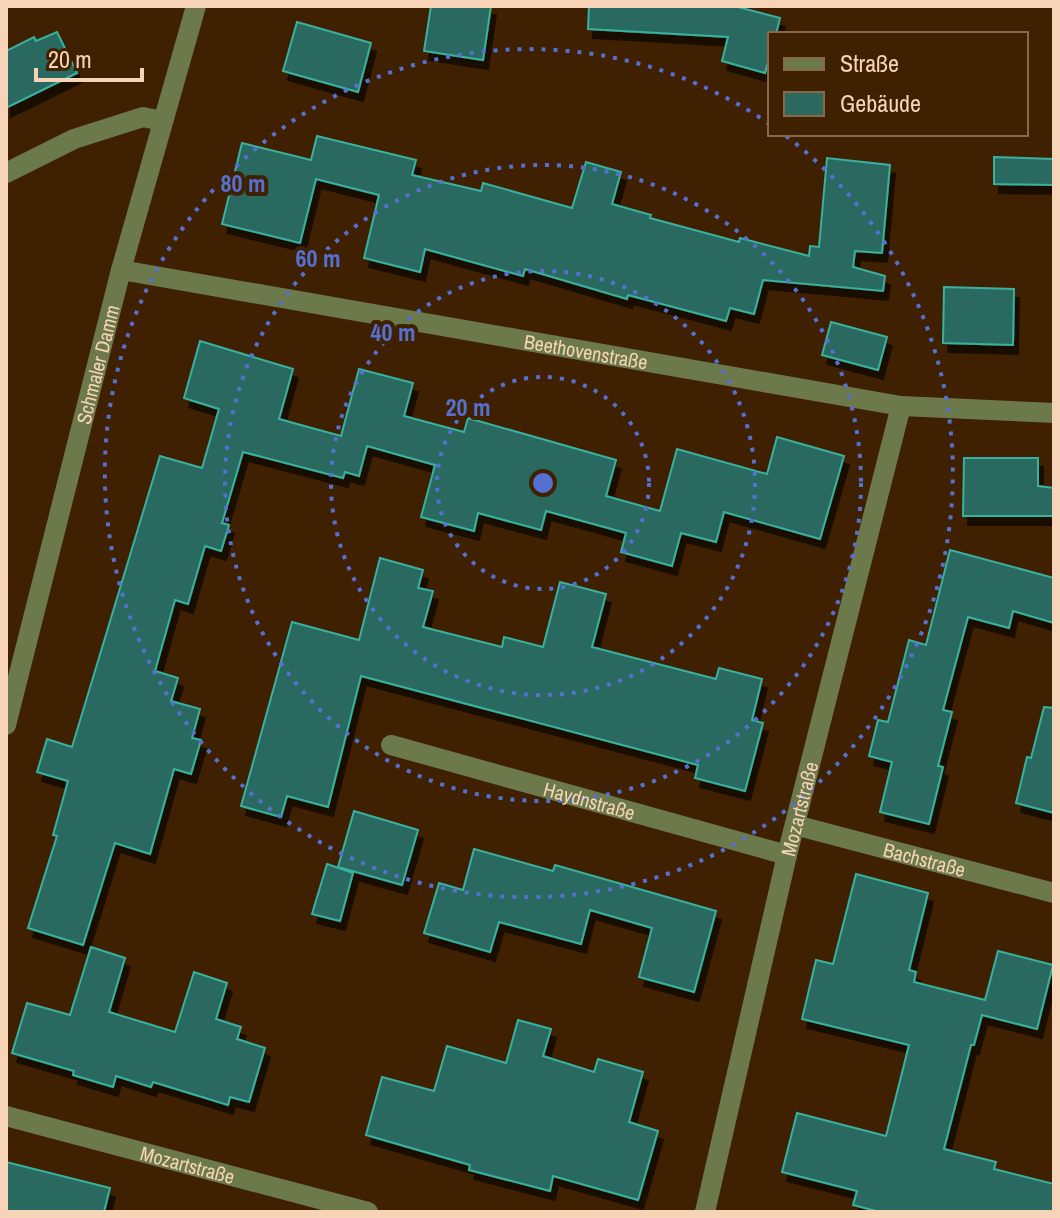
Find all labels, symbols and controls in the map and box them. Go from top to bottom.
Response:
scale bar [36,32,142,82]
legend [768,32,1028,136]
text: 20 m [48,43,92,75]
text: Straße [840,47,899,79]
text: Gebäude [840,87,921,119]
text: 80 m [221,167,265,199]
text: 60 m [296,242,340,274]
street label: Schmaler Damm [69,302,125,427]
text: 40 m [371,316,415,348]
street label: Beethovenstraße [522,327,650,375]
text: 20 m [446,391,490,423]
centre of rings [529,469,557,497]
street label: Mozartstraße [774,759,824,859]
street label: Haydnstraße [541,775,638,826]
street label: Bachstraße [881,835,969,883]
street label: Mozartstraße [138,1139,238,1190]

